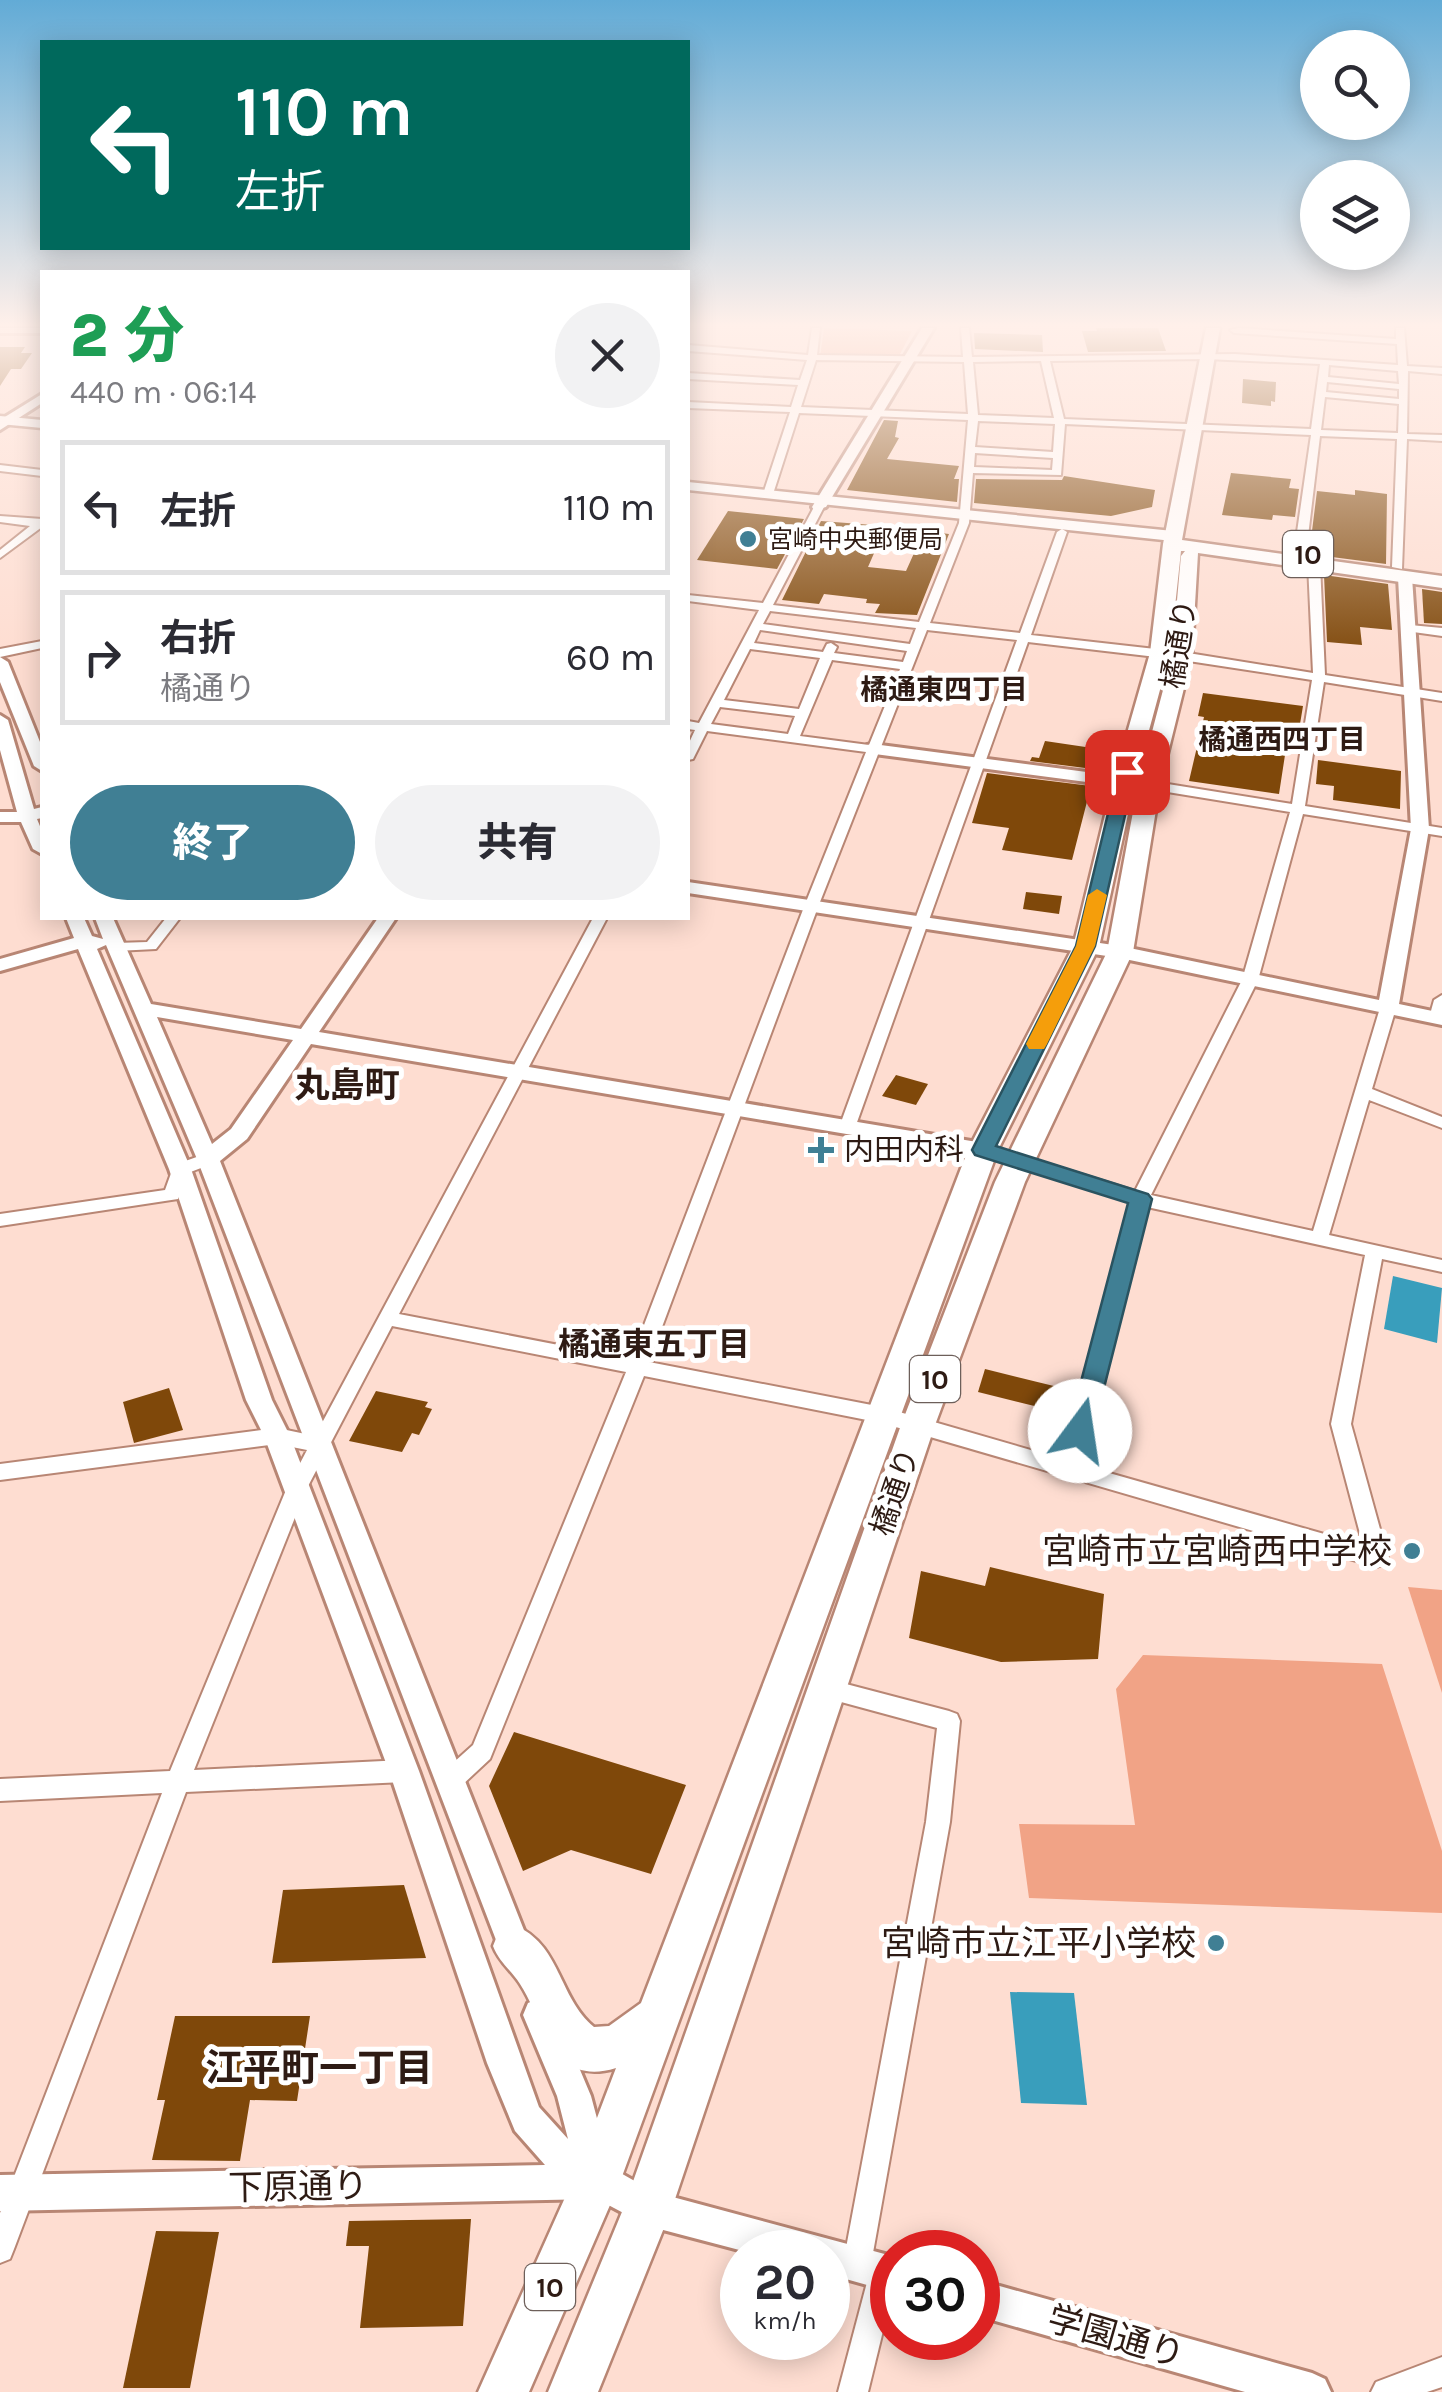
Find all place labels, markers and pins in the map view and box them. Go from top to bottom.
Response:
place label: 宮崎中央郵便局 [768,525,943,554]
marker: 宮崎中央郵便局 [737,528,759,550]
pin [1085,730,1170,815]
place label: 内田内科 [844,1132,964,1168]
marker: 内田内科 [808,1137,834,1163]
place label: 宮崎市立宮崎西中学校 [1042,1531,1392,1572]
marker: 宮崎市立宮崎西中学校 [1401,1540,1423,1562]
place label: 宮崎市立江平小学校 [881,1923,1196,1964]
marker: 宮崎市立江平小学校 [1205,1932,1227,1954]

